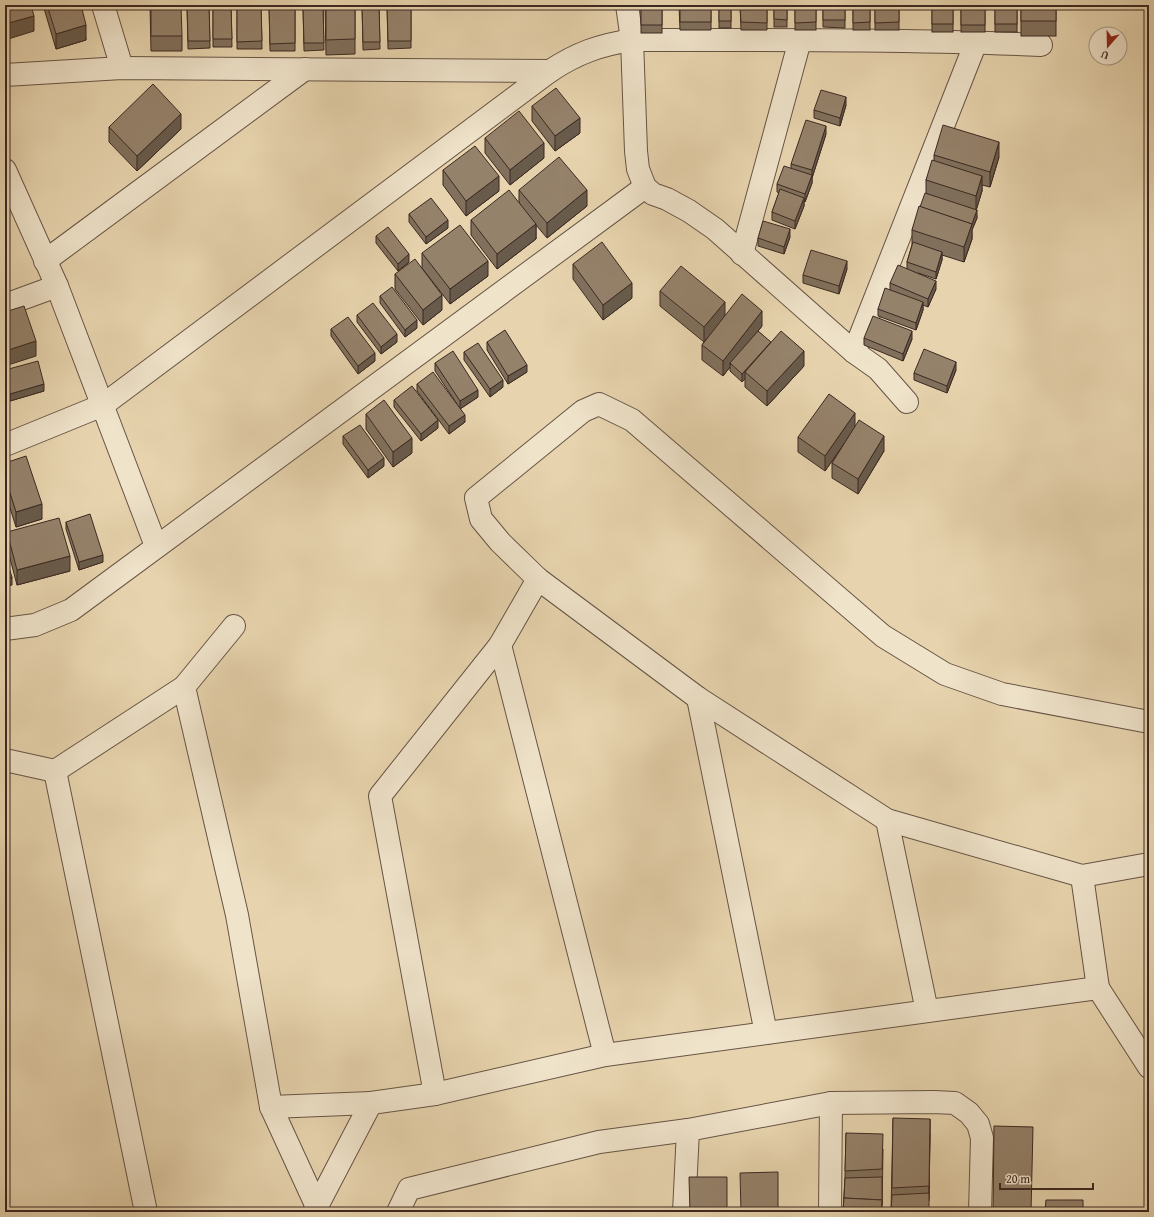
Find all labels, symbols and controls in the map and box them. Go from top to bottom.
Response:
north arrow [1088,26,1128,66]
text: U [1098,46,1111,64]
scale bar [1000,1165,1093,1191]
text: 20 m [1006,1170,1030,1187]

